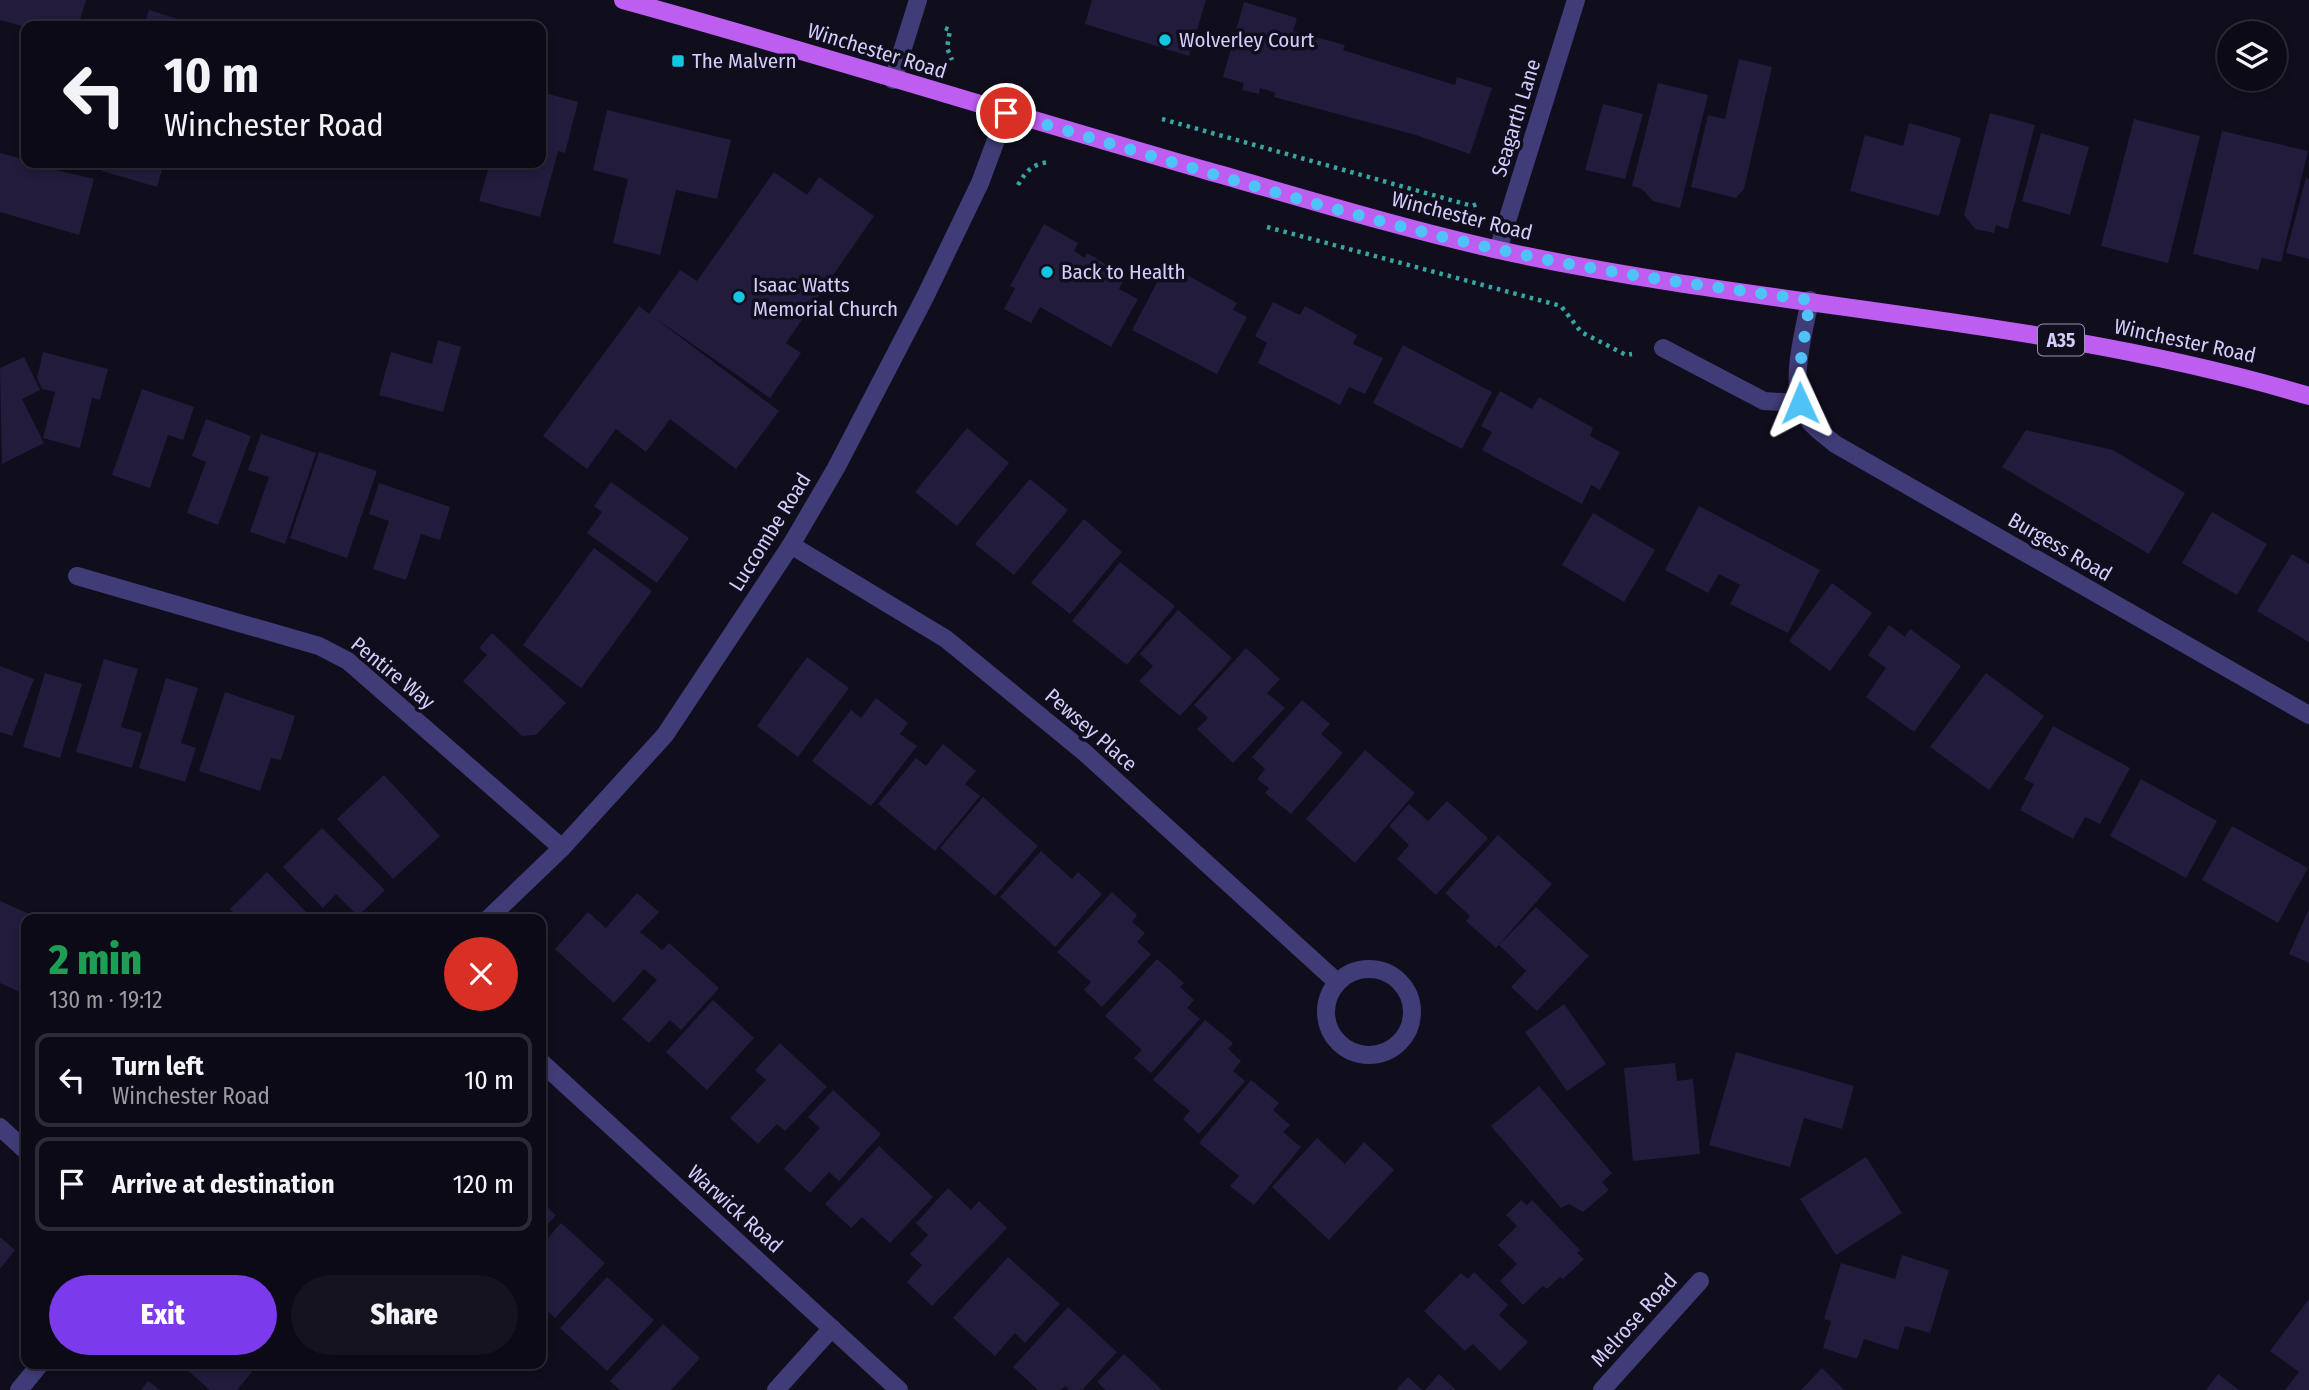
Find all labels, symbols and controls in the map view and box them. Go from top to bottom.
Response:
street label: Winchester Road [804,17,950,85]
map controls [2217,21,2287,91]
button: layers [2217,21,2287,91]
place label: Wolverley Court [1179,27,1314,53]
marker: Wolverley Court [1157,32,1173,48]
text: 10 m [164,46,259,105]
place label: The Malvern [692,48,796,74]
icon: left [49,49,140,140]
marker: The Malvern [670,53,686,69]
street label: Seagarth Lane [1486,56,1546,180]
pin [976,83,1036,143]
icon: arrive [987,94,1025,132]
text: Winchester Road [164,106,384,144]
street label: Winchester Road [1389,186,1535,246]
place label: Back to Health [1061,259,1186,285]
marker: Back to Health [1039,264,1055,280]
place label: Isaac Watts Memorial Church [753,272,898,322]
marker: Isaac Watts Memorial Church [731,289,747,305]
street label: Winchester Road [2112,313,2258,369]
road number: A35 [2038,324,2084,356]
position arrow [1763,366,1837,440]
street label: Luccombe Road [723,468,817,596]
street label: Burgess Road [2003,507,2117,587]
street label: Pentire Way [346,631,441,715]
street label: Pewsey Place [1040,683,1142,777]
text: 2 min [49,935,142,985]
button: close [444,937,518,1011]
text: 130 m · 19:12 [49,986,162,1014]
text: Turn left [112,1051,204,1082]
icon: left [53,1061,91,1099]
text: 10 m [464,1065,514,1096]
text: Winchester Road [112,1082,270,1110]
street label: Warwick Road [682,1160,788,1258]
icon: arrive [53,1165,91,1203]
text: Arrive at destination [112,1169,335,1200]
text: 120 m [453,1169,514,1200]
street label: Melrose Road [1585,1268,1683,1372]
button: Exit [49,1275,277,1355]
button: Share [291,1275,518,1355]

